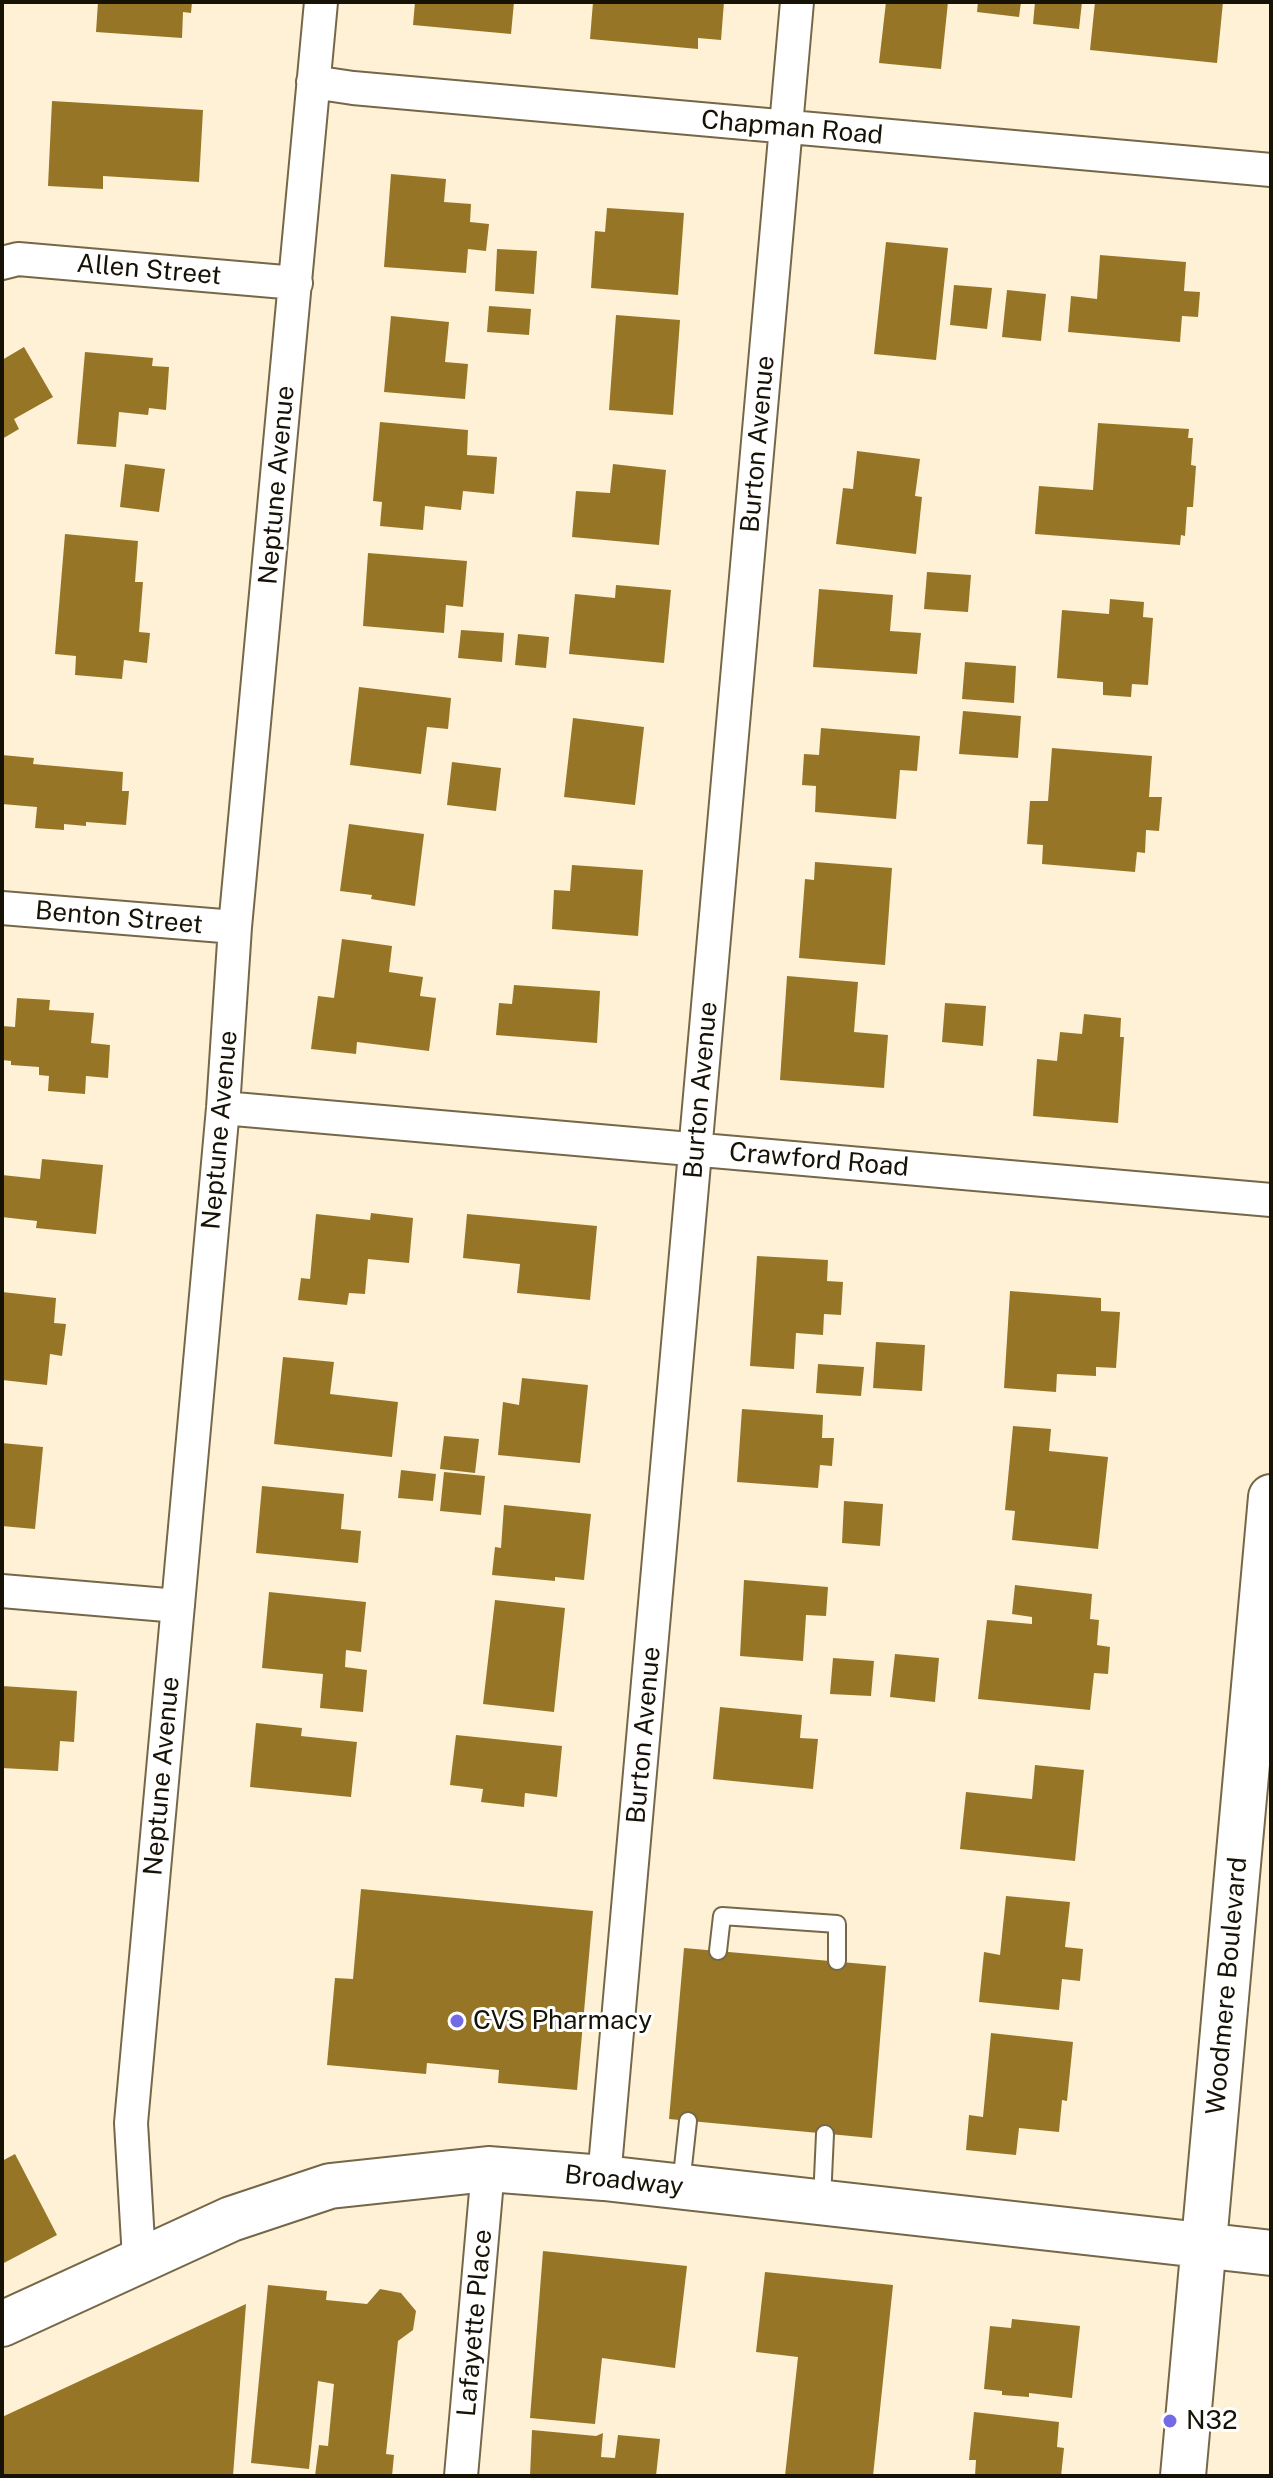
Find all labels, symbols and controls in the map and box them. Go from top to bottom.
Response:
street label: Chapman Road [700,105,884,151]
street label: Allen Street [75,248,223,292]
street label: Burton Avenue [735,354,781,534]
street label: Neptune Avenue [253,384,301,586]
street label: Benton Street [34,895,204,941]
street label: Burton Avenue [678,1000,724,1180]
street label: Neptune Avenue [196,1029,244,1231]
street label: Crawford Road [728,1137,910,1183]
street label: Burton Avenue [621,1645,667,1825]
street label: Neptune Avenue [138,1675,186,1877]
street label: Woodmere Boulevard [1200,1856,1254,2116]
place label: CVS Pharmacy [473,2005,652,2037]
marker: CVS Pharmacy [448,2012,466,2030]
street label: Broadway [563,2159,685,2203]
street label: Lafayette Place [451,2228,499,2418]
place label: N32 [1186,2405,1237,2437]
marker: N32 [1161,2412,1179,2430]

